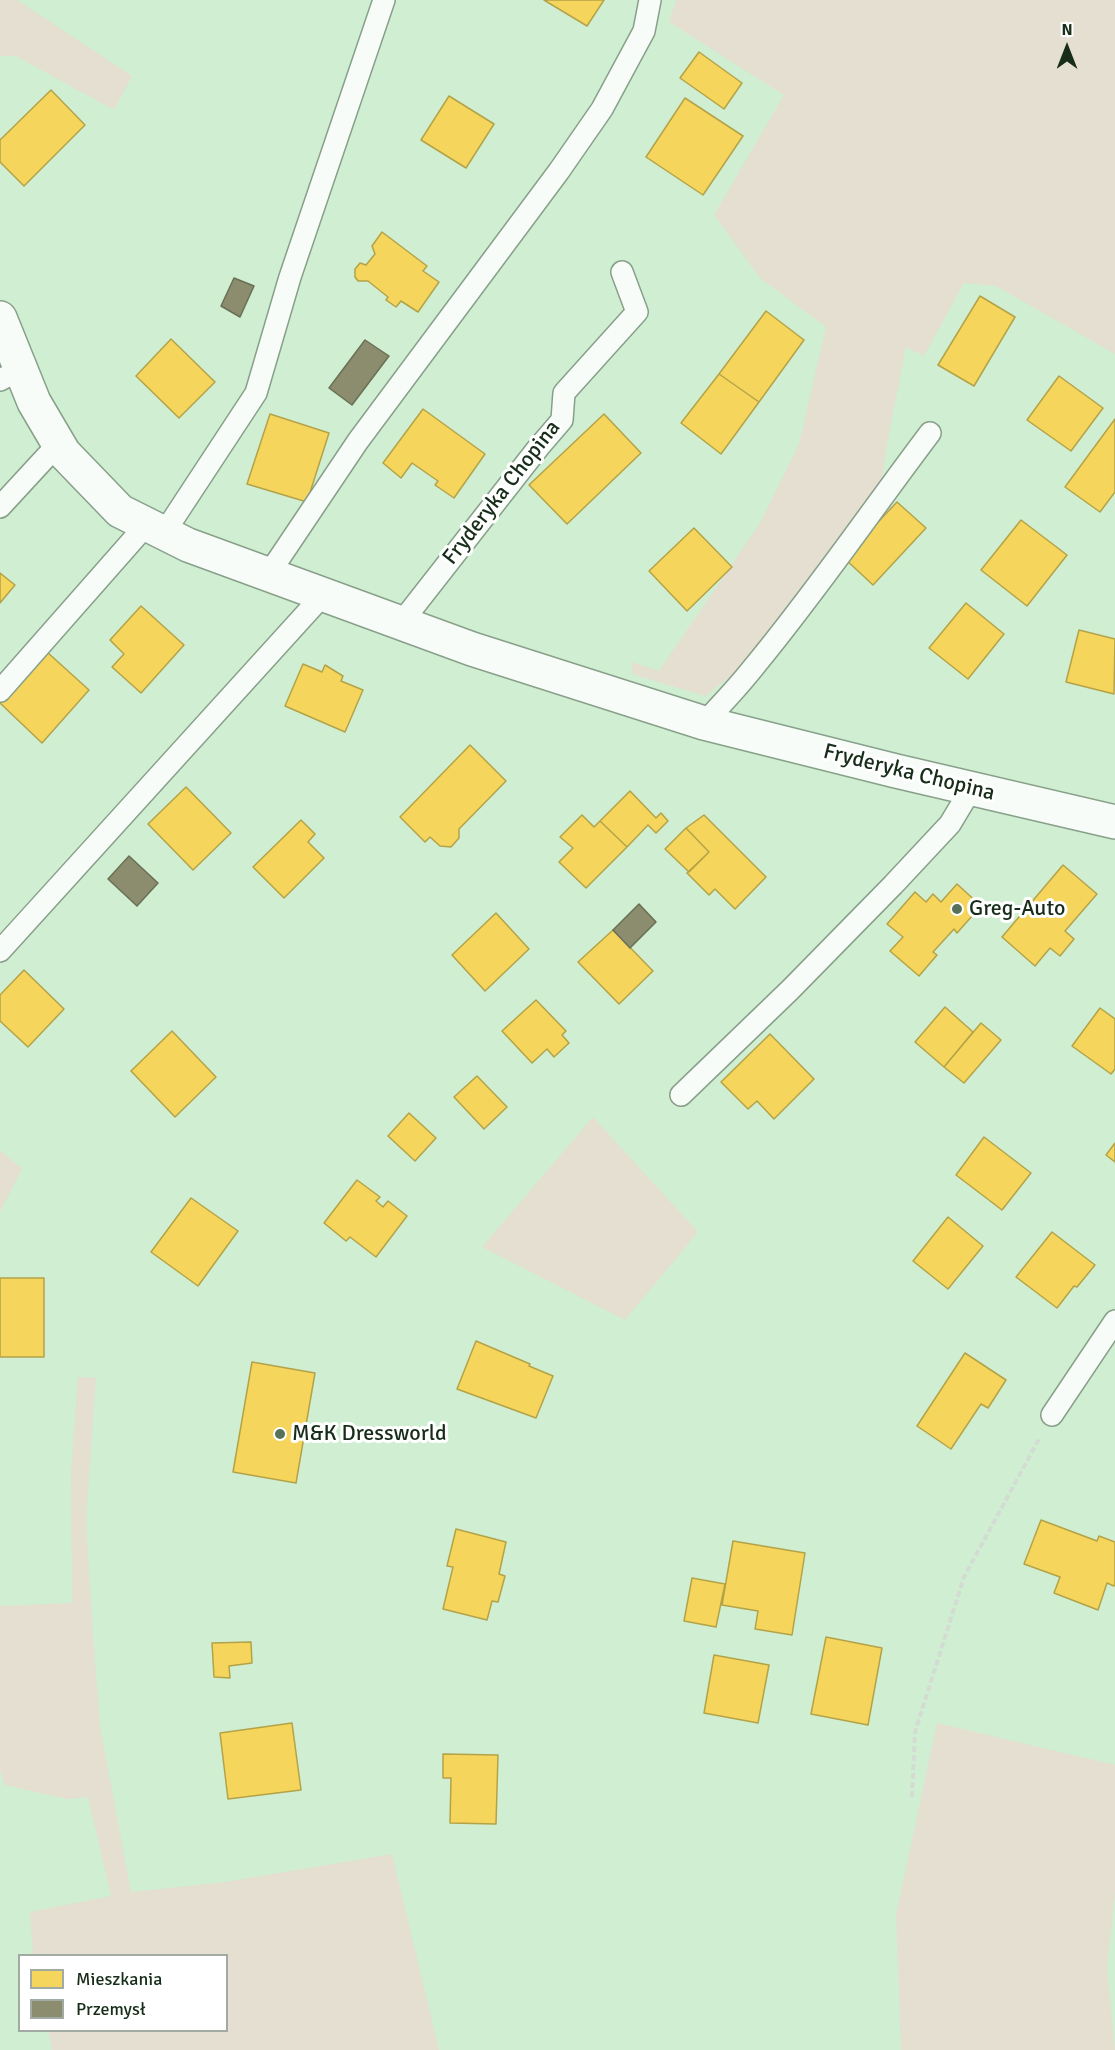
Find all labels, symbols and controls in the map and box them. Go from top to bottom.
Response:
north arrow [1037,18,1097,78]
text: N [1061,20,1073,40]
street label: Fryderyka Chopina [437,416,567,570]
street label: Fryderyka Chopina [820,739,998,807]
place label: Greg-Auto [969,896,1065,922]
marker: Greg-Auto [950,902,964,916]
place label: M&K Dressworld [292,1421,447,1447]
marker: M&K Dressworld [273,1427,287,1441]
legend [18,1954,228,2032]
text: Mieszkania [76,1968,162,1990]
text: Przemysł [76,1998,146,2020]

